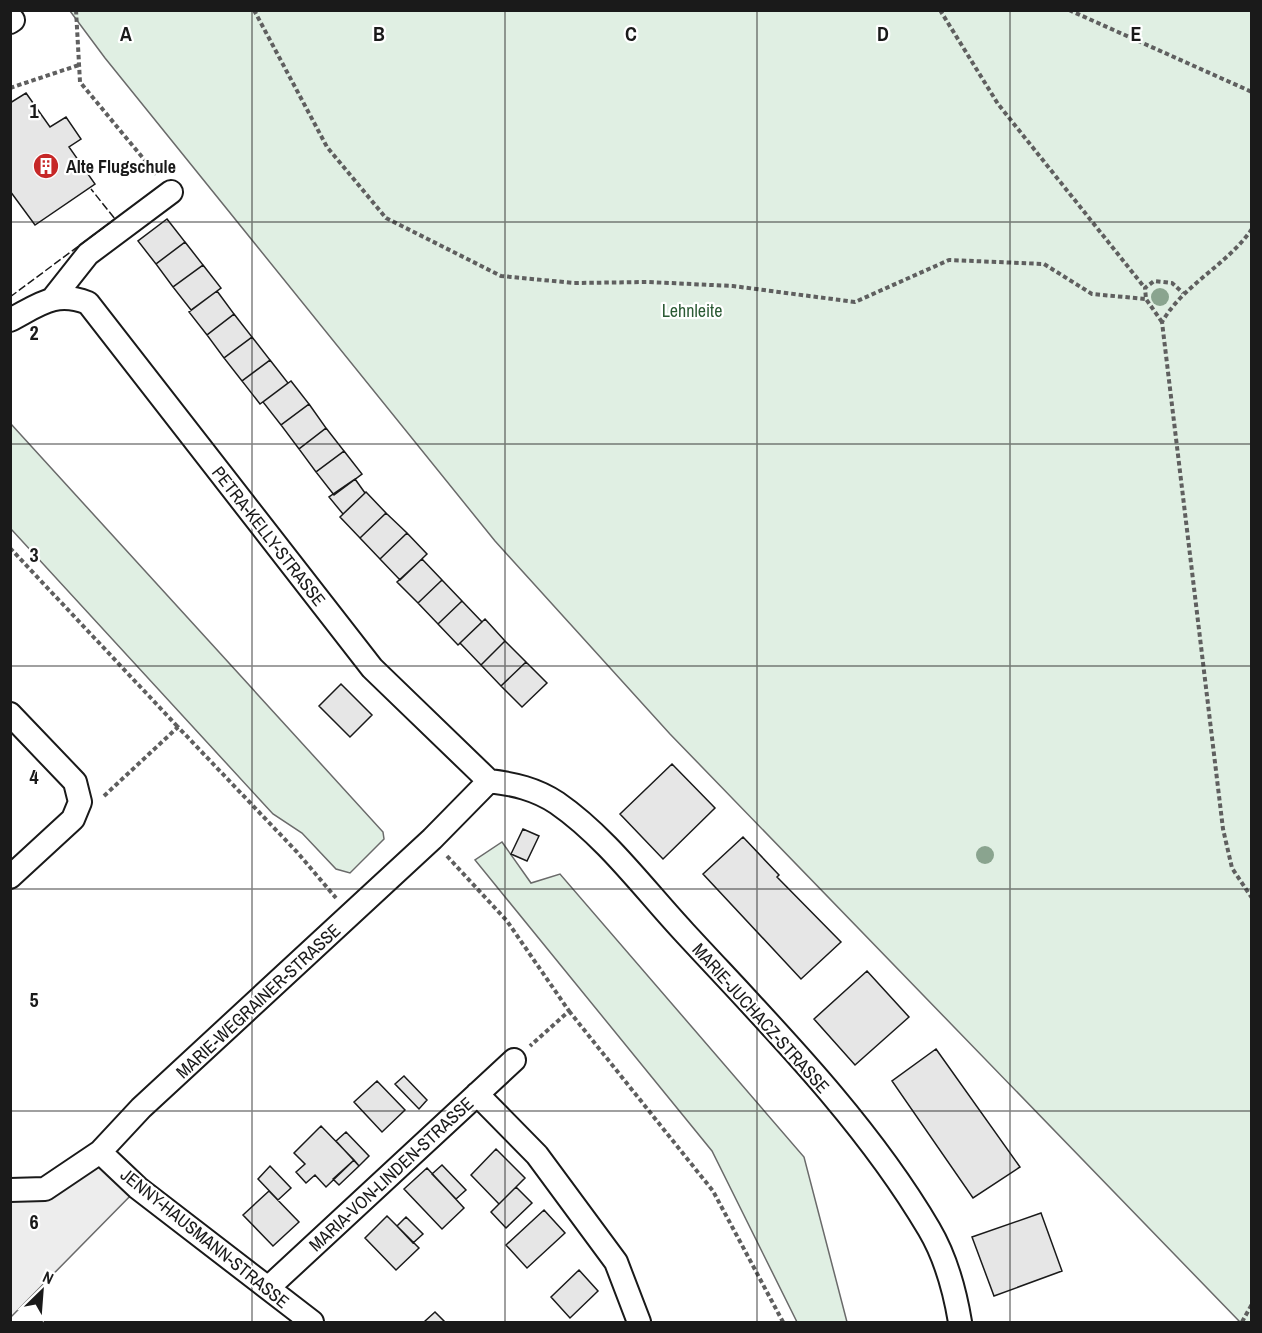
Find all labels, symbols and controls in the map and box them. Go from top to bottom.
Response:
text: A [120,20,132,47]
text: B [373,20,385,47]
text: C [625,20,637,47]
text: D [877,20,889,47]
text: E [1131,20,1142,47]
text: 1 [29,97,39,124]
building icon: Alte Flugschule [31,151,61,181]
place label: Alte Flugschule [66,154,176,179]
park label: Lehnleite [662,298,722,323]
text: 2 [29,319,39,346]
street label: PETRA-KELLY-STRASSE [206,461,332,611]
text: 3 [29,541,39,568]
text: 4 [29,763,39,790]
street label: MARIE-WEGRAINER-STRASSE [170,918,346,1084]
street label: MARIE-JUCHACZ-STRASSE [687,937,835,1099]
text: 5 [29,986,39,1013]
street label: MARIA-VON-LINDEN-STRASSE [303,1091,479,1257]
street label: JENNY-HAUSMANN-STRASSE [115,1162,295,1314]
text: 6 [29,1208,39,1235]
north arrow [12,1261,72,1321]
text: N [39,1265,57,1289]

